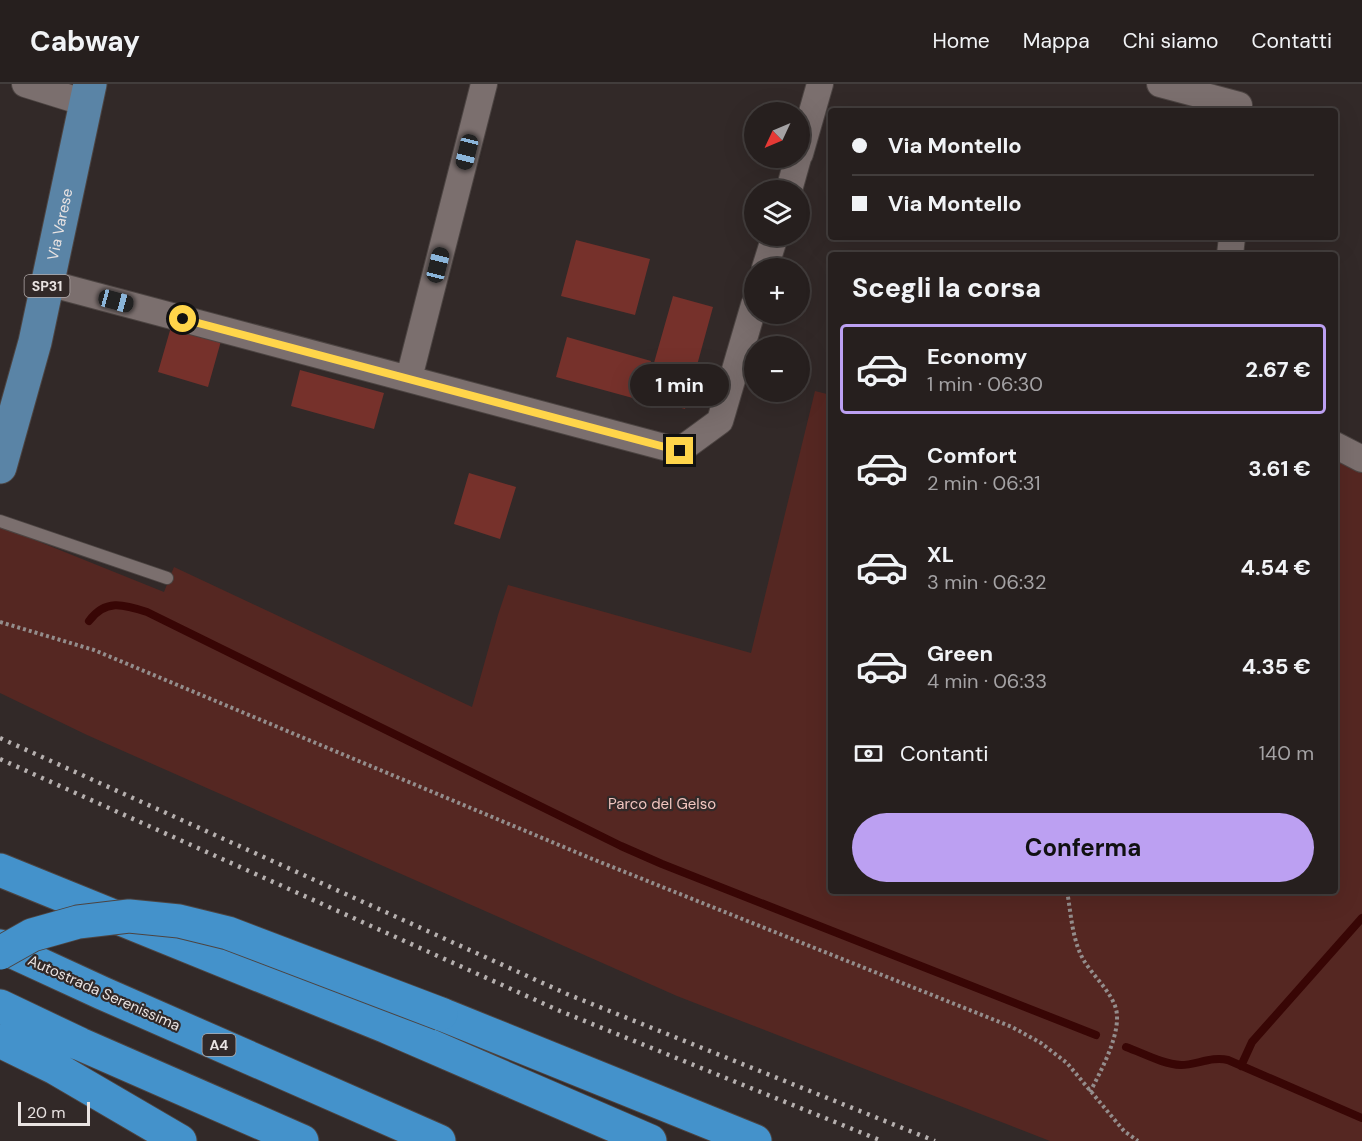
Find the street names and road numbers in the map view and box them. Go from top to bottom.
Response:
street label: Via Varese [43,187,77,262]
road number: SP31 [24,275,70,297]
street label: Autostrada Serenissima [25,950,183,1036]
road number: A4 [202,1034,236,1056]

